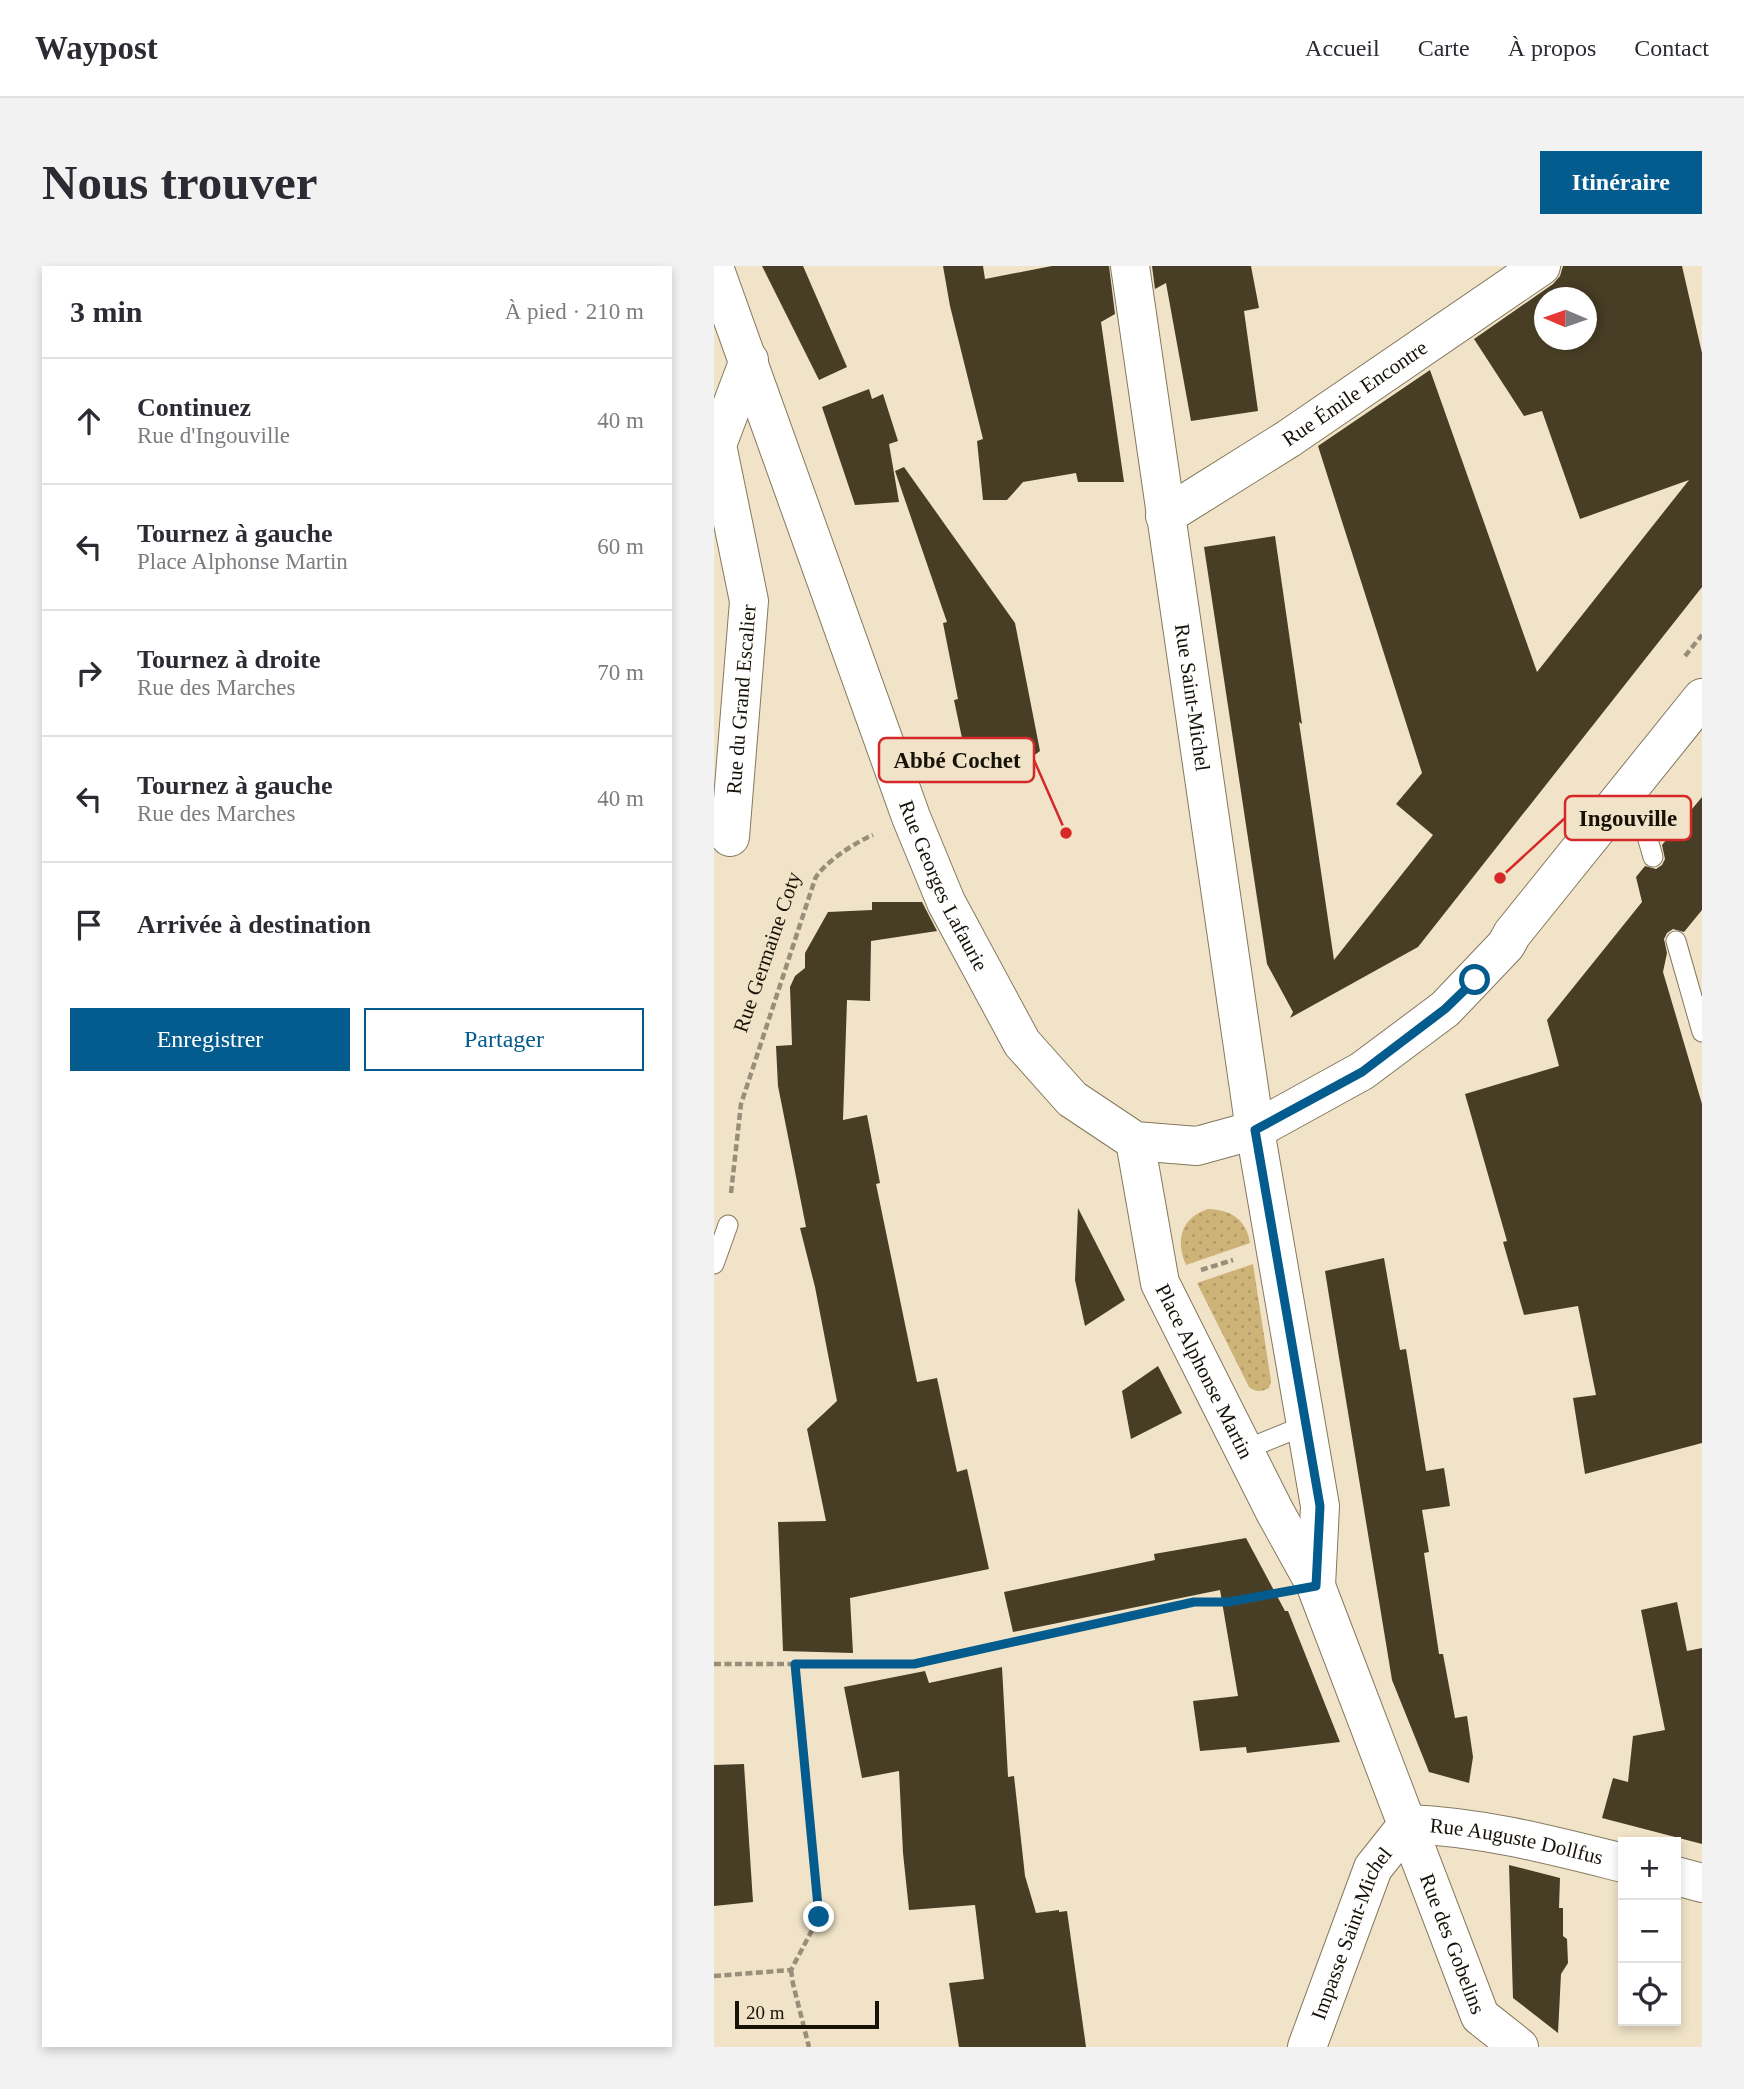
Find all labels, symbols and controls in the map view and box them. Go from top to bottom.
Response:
text: Waypost [35,30,158,66]
text: Accueil [1305,35,1380,61]
text: Carte [1418,35,1470,61]
text: À propos [1508,35,1596,61]
text: Contact [1634,35,1709,61]
button: Itinéraire [1540,151,1702,214]
text: Nous trouver [42,155,317,210]
north arrow [1534,287,1597,350]
text: 3 min [70,295,143,328]
text: À pied · 210 m [505,299,644,324]
street label: Rue Émile Encontre [1278,335,1432,451]
text: Continuez [137,393,251,422]
icon: ahead [70,402,108,440]
text: 40 m [597,408,644,433]
text: Rue d'Ingouville [137,423,290,448]
text: Tournez à gauche [137,519,333,548]
icon: left [70,528,108,566]
text: 60 m [597,534,644,559]
text: Place Alphonse Martin [137,549,348,574]
street label: Rue du Grand Escalier [721,603,761,795]
street label: Rue Saint-Michel [1170,622,1215,773]
text: Tournez à droite [137,645,320,674]
icon: right [70,654,108,692]
text: 70 m [597,660,644,685]
text: Rue des Marches [137,675,295,700]
callout: Abbé Cochet [879,738,1034,782]
text: Abbé Cochet [893,748,1021,773]
text: Tournez à gauche [137,771,333,800]
icon: left [70,780,108,818]
text: 40 m [597,786,644,811]
callout: Ingouville [1565,796,1691,840]
street label: Rue Georges Lafaurie [894,797,993,975]
text: Rue des Marches [137,801,295,826]
text: Ingouville [1579,806,1677,831]
street label: Rue Germaine Coty [728,868,806,1035]
icon: arrive [70,906,108,944]
text: Arrivée à destination [137,910,371,939]
route start [1459,964,1490,995]
button: Enregistrer [70,1008,350,1071]
button: Partager [364,1008,644,1071]
street label: Place Alphonse Martin [1150,1280,1259,1463]
street label: Rue Auguste Dollfus [1429,1813,1606,1870]
map controls [1618,1837,1681,2026]
button: + [1618,1837,1681,1900]
street label: Impasse Saint-Michel [1306,1842,1397,2023]
street label: Rue des Gobelins [1415,1870,1490,2017]
button: − [1618,1900,1681,1963]
route end [803,1901,834,1932]
button: locate [1618,1963,1681,2026]
scale bar [735,1998,878,2030]
text: 20 m [746,2002,785,2023]

